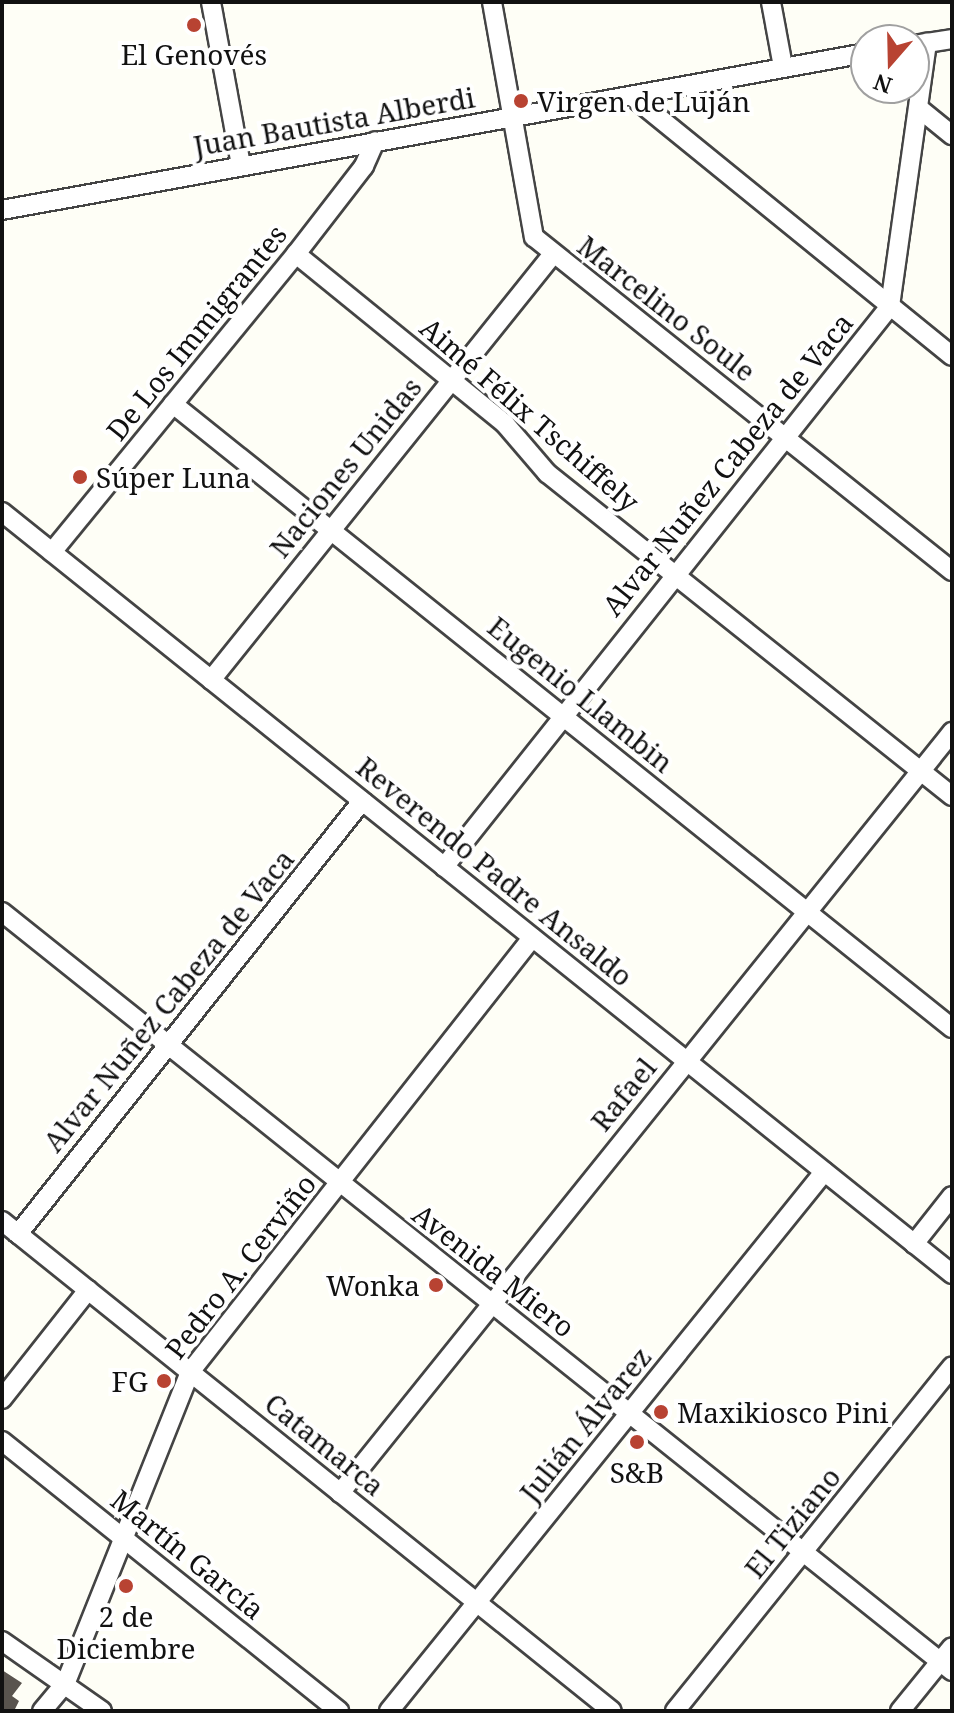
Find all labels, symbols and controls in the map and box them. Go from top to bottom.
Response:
marker: El Genovés [185,16,203,34]
north arrow [850,24,930,104]
place label: El Genovés [121,37,267,71]
text: N [869,68,896,102]
street label: Juan Bautista Alberdi [191,80,477,162]
place label: Virgen de Luján [537,84,750,118]
marker: Virgen de Luján [512,92,530,110]
street label: De Los Immigrantes [99,218,293,446]
street label: Marcelino Soule [572,228,762,388]
street label: Alvar Nuñez Cabeza de Vaca [595,306,859,622]
street label: Aimé Félix Tschiffely [414,310,646,518]
street label: Naciones Unidas [262,370,428,564]
place label: Súper Luna [96,460,251,494]
marker: Súper Luna [71,468,89,486]
street label: Eugenio Llambin [482,609,680,779]
street label: Reverendo Padre Ansaldo [350,749,640,993]
street label: Alvar Nuñez Cabeza de Vaca [36,842,300,1158]
street label: Rafael [584,1051,662,1137]
street label: Pedro A. Cerviño [158,1167,322,1365]
street label: Avenida Miero [406,1196,582,1344]
place label: Wonka [326,1268,420,1302]
marker: Wonka [427,1276,445,1294]
street label: Julián Álvarez [512,1340,658,1508]
place label: FG [111,1364,148,1398]
marker: FG [155,1372,173,1390]
street label: Catamarca [259,1386,391,1502]
place label: Maxikiosco Pini [677,1395,888,1429]
marker: Maxikiosco Pini [652,1403,670,1421]
marker: S&B [628,1433,646,1451]
place label: S&B [610,1455,664,1489]
street label: El Tiziano [737,1460,847,1584]
street label: Martín García [105,1482,271,1626]
marker: 2 de Diciembre [117,1577,135,1595]
place label: 2 de Diciembre [57,1599,195,1665]

